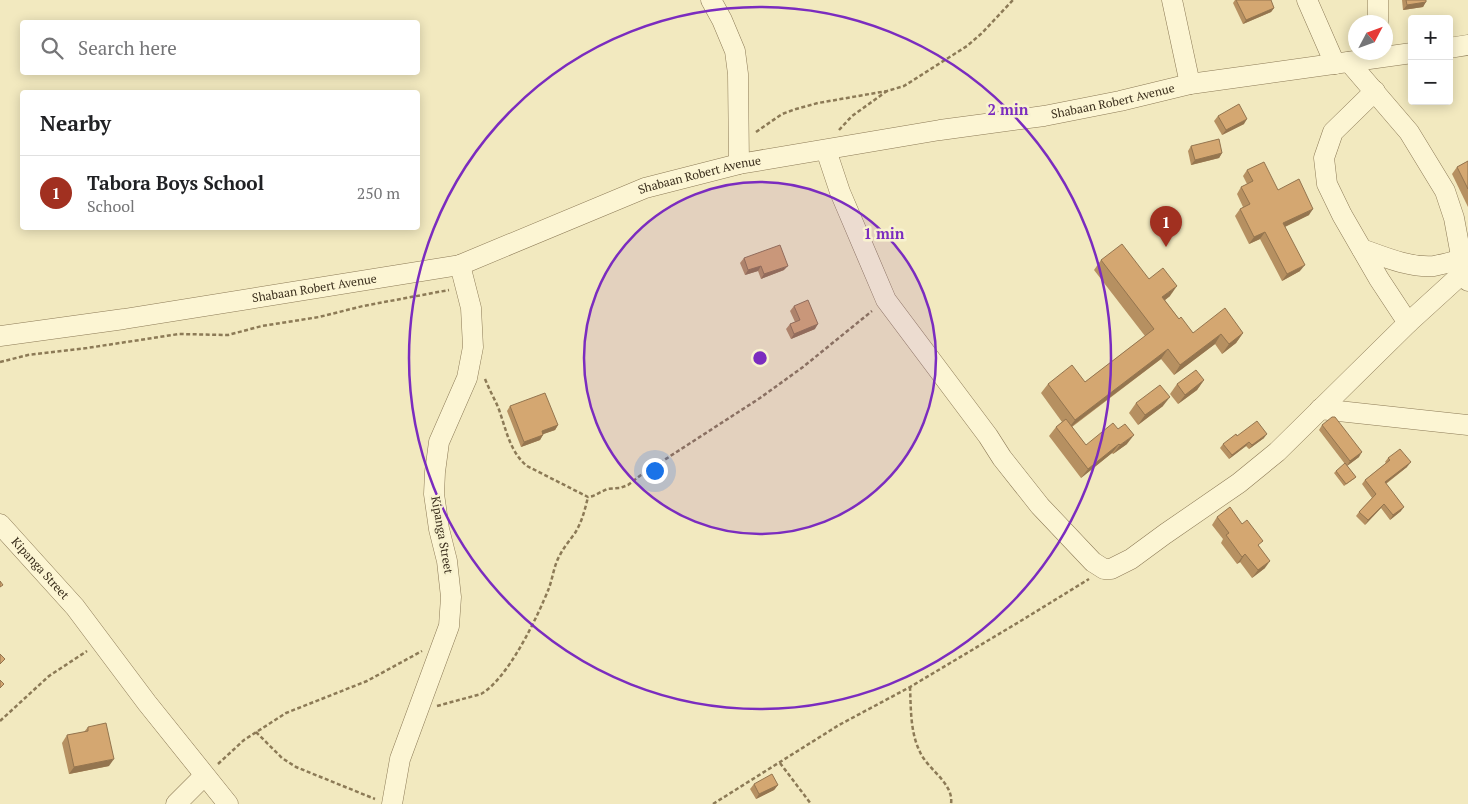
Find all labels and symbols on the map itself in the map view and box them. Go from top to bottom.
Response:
north arrow [1348,15,1393,60]
street label: Shabaan Robert Avenue [1050,80,1176,121]
text: 2 min [987,99,1029,119]
street label: Shabaan Robert Avenue [636,152,762,197]
pin: 1 [1150,206,1182,247]
text: 1 min [863,223,905,243]
street label: Shabaan Robert Avenue [251,271,378,305]
centre of rings [751,349,769,367]
your location [642,458,668,484]
street label: Kipanga Street [428,495,457,575]
street label: Kipanga Street [9,534,73,603]

